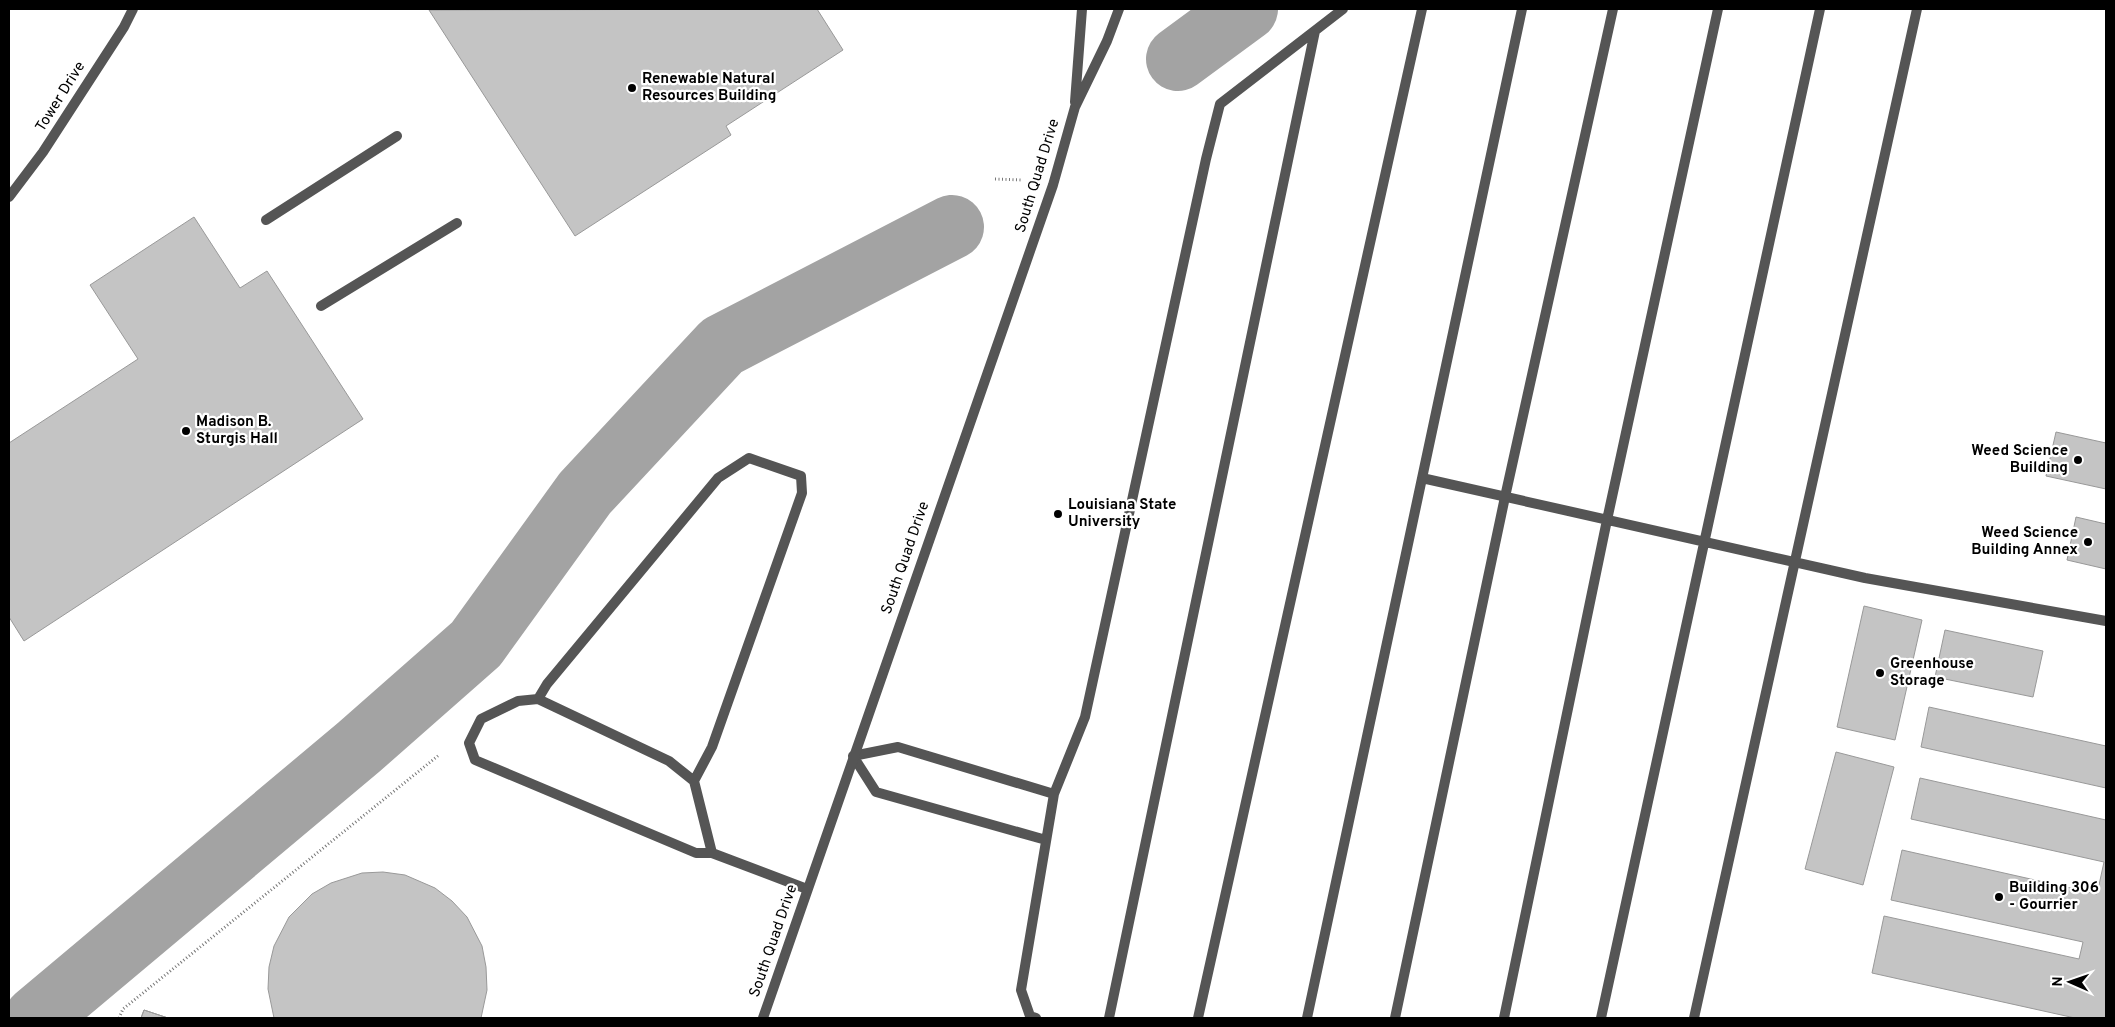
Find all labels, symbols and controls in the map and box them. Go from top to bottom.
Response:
street label: Tower Drive [32,58,90,136]
place label: Renewable Natural Resources Building [642,70,776,106]
marker: Renewable Natural Resources Building [626,82,638,94]
street label: South Quad Drive [1012,117,1064,235]
place label: Madison B. Sturgis Hall [196,413,278,449]
marker: Madison B. Sturgis Hall [180,425,192,437]
place label: Weed Science Building [1971,442,2068,478]
marker: Weed Science Building [2072,454,2084,466]
place label: Louisiana State University [1068,496,1176,532]
street label: South Quad Drive [878,499,934,617]
marker: Louisiana State University [1052,508,1064,520]
place label: Weed Science Building Annex [1971,524,2078,560]
marker: Weed Science Building Annex [2082,536,2094,548]
place label: Greenhouse Storage [1890,655,1974,691]
marker: Greenhouse Storage [1874,667,1886,679]
place label: Building 306 - Gourrier [2009,879,2099,915]
street label: South Quad Drive [746,882,802,1000]
marker: Building 306 - Gourrier [1993,891,2005,903]
north arrow [2045,957,2095,1007]
text: N [2050,976,2067,987]

